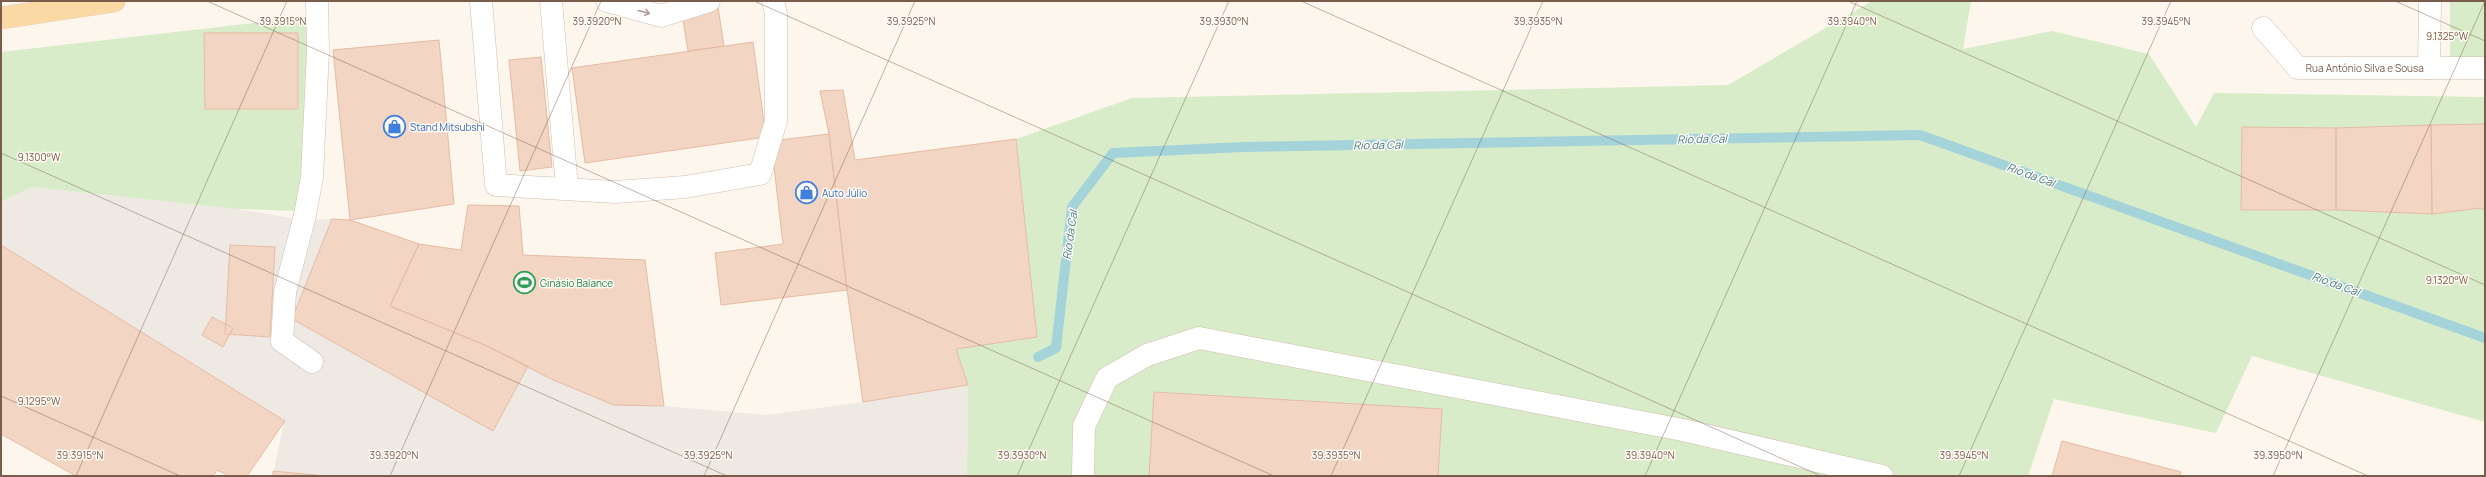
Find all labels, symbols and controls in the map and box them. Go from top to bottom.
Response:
one-way arrow [638,8,651,16]
text: 39.3915°N [260,14,307,28]
text: 39.3920°N [573,14,622,28]
text: 39.3925°N [887,14,935,28]
text: 39.3930°N [1200,14,1249,28]
text: 39.3935°N [1514,14,1562,28]
text: 39.3940°N [1827,14,1877,28]
text: 39.3945°N [2142,14,2191,28]
text: 9.1325°W [2426,29,2469,43]
street label: Rua António Silva e Sousa [2306,61,2424,75]
shop icon: Stand Mitsubshi [381,114,407,140]
place label: Stand Mitsubshi [410,120,485,134]
water label: Rio da Cal [1677,131,1728,146]
water label: Rio da Cal [1353,137,1404,152]
text: 9.1300°W [18,150,61,164]
water label: Rio da Cal [2005,159,2058,191]
shop icon: Auto Júlio [793,180,819,206]
place label: Auto Júlio [822,186,867,200]
water label: Rio da Cal [1059,208,1081,261]
water label: Rio da Cal [2310,268,2363,300]
sports icon: Ginásio Balance [511,270,537,296]
text: 9.1320°W [2426,273,2469,287]
place label: Ginásio Balance [540,276,613,290]
text: 9.1295°W [18,394,61,408]
text: 39.3915°N [57,448,104,462]
text: 39.3920°N [370,448,419,462]
text: 39.3925°N [684,448,732,462]
text: 39.3930°N [998,448,1047,462]
text: 39.3935°N [1312,448,1360,462]
text: 39.3940°N [1625,448,1675,462]
text: 39.3945°N [1940,448,1989,462]
text: 39.3950°N [2253,448,2303,462]

